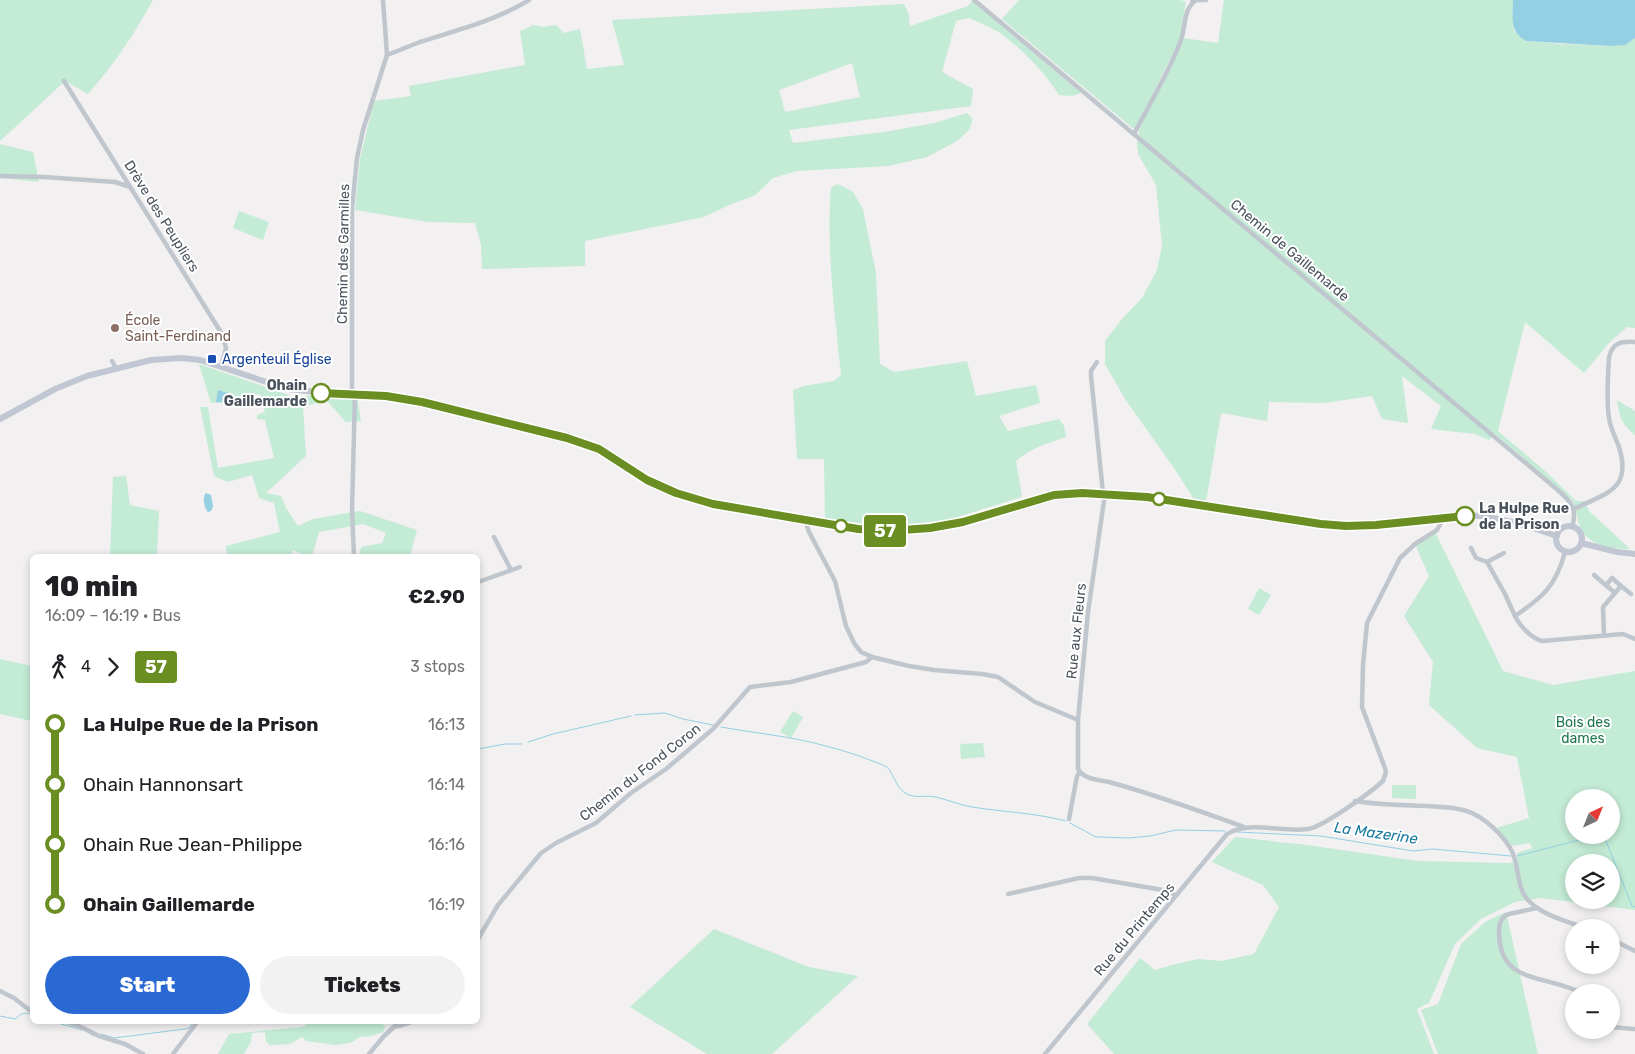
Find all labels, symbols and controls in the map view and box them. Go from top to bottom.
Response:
street label: Drève des Peupliers [120,157,203,275]
street label: Chemin des Garmilles [334,184,353,324]
street label: Chemin de Gaillemarde [1227,196,1353,305]
place label: École Saint-Ferdinand [125,311,231,345]
marker: École Saint-Ferdinand [109,322,121,334]
place label: Argenteuil Église [222,350,332,368]
marker: Argenteuil Église [206,353,218,365]
place label: Ohain Gaillemarde [224,377,307,410]
marker: Ohain Gaillemarde [311,383,331,403]
unlabelled marker [1152,492,1166,506]
place label: La Hulpe Rue de la Prison [1479,500,1569,533]
marker: La Hulpe Rue de la Prison [1455,506,1475,526]
line badge: 57 [862,515,908,547]
unlabelled marker [834,519,848,533]
text: 57 [874,520,896,542]
text: 10 min [45,570,138,603]
street label: Rue aux Fleurs [1063,582,1090,680]
text: €2.90 [408,585,465,608]
text: 16:09 – 16:19 · Bus [45,606,181,625]
icon: walk [45,653,73,681]
icon: forward [99,653,127,681]
text: 57 [145,656,167,678]
text: 4 [81,657,91,676]
text: 3 stops [410,657,465,676]
text: La Hulpe Rue de la Prison [83,713,319,736]
park label: Bois des dames [1556,714,1610,747]
text: 16:13 [428,715,465,734]
street label: Chemin du Fond Coron [576,720,704,825]
text: Ohain Hannonsart [83,773,243,796]
text: 16:14 [428,775,465,794]
north arrow [1565,789,1620,844]
map controls [1565,789,1620,1039]
water label: La Mazerine [1333,818,1420,848]
text: Ohain Rue Jean-Philippe [83,833,302,856]
text: 16:16 [428,835,465,854]
button: layers [1565,854,1620,909]
street label: Rue du Printemps [1090,879,1178,979]
text: Ohain Gaillemarde [83,893,255,916]
text: 16:19 [428,895,465,914]
button: + [1565,919,1620,974]
button: Start [45,956,250,1014]
button: Tickets [260,956,465,1014]
button: − [1565,984,1620,1039]

